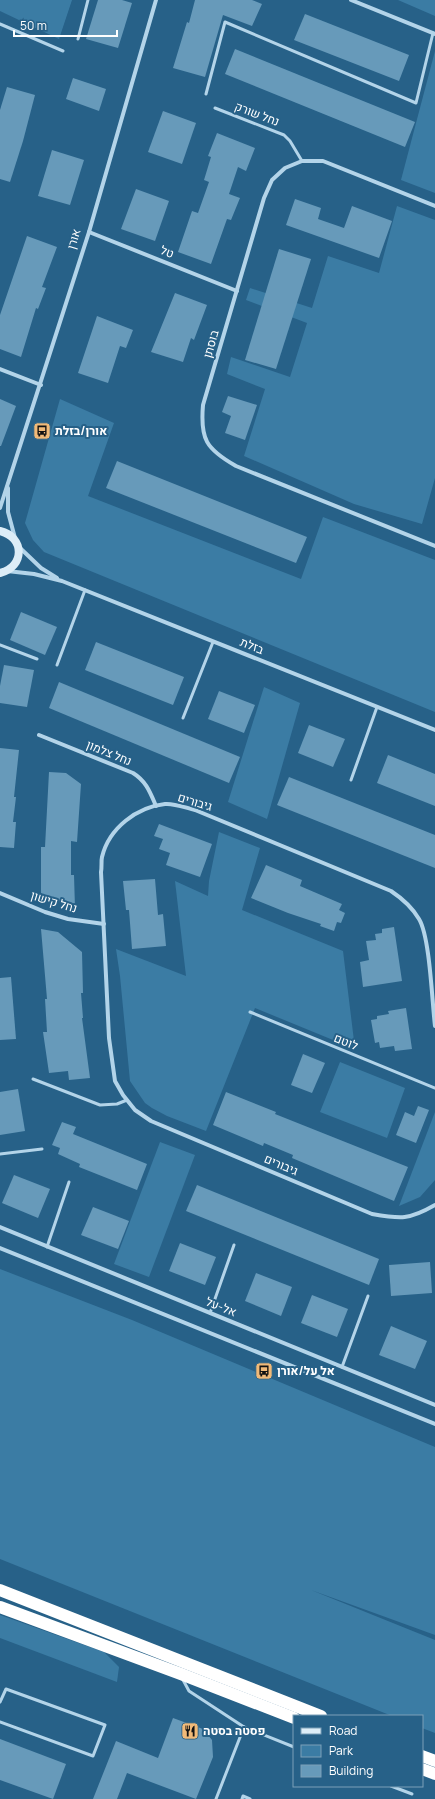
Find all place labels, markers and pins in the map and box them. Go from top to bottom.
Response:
bus stop icon: אורן/בזלת [32,421,52,441]
place label: אורן/בזלת [55,422,107,439]
bus stop icon: אל על/אורן [254,1361,274,1381]
place label: אל על/אורן [277,1362,335,1379]
restaurant icon: פסטה בסטה [180,1721,200,1741]
place label: פסטה בסטה [203,1722,266,1739]

